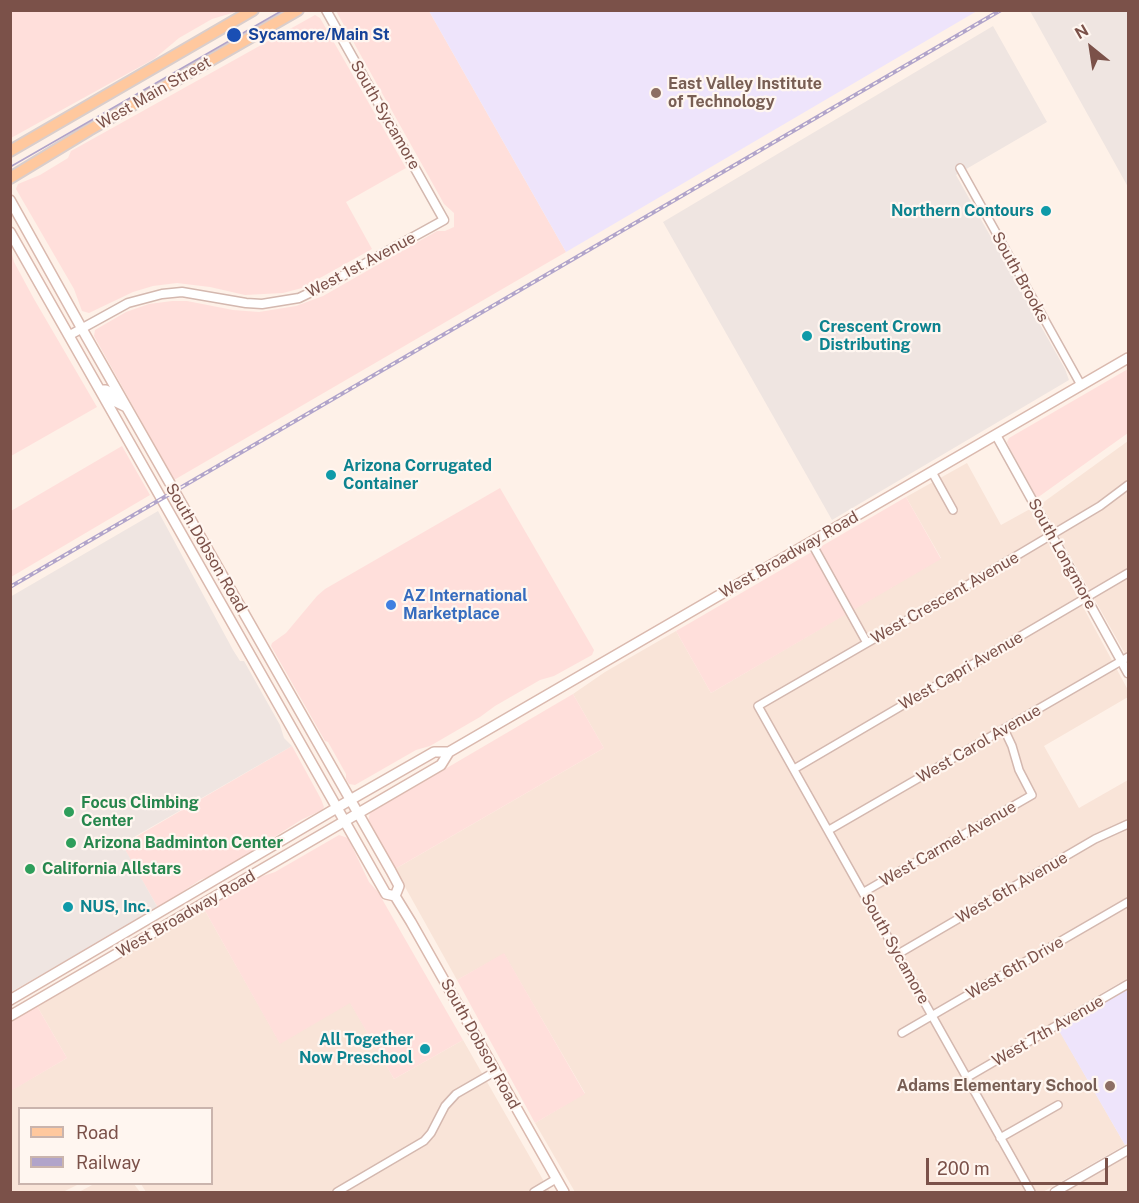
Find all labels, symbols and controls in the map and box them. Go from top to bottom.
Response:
north arrow [1061,18,1121,78]
text: N [1072,21,1092,43]
place label: Sycamore/Main St [248,25,390,45]
marker: Sycamore/Main St [225,26,243,44]
street label: West Main Street [94,53,214,133]
street label: South Sycamore [346,57,424,173]
place label: East Valley Institute of Technology [668,74,822,112]
marker: East Valley Institute of Technology [649,86,663,100]
place label: Northern Contours [891,201,1034,221]
marker: Northern Contours [1039,204,1053,218]
street label: West 1st Avenue [303,228,419,302]
street label: South Brooks [987,229,1053,325]
place label: Crescent Crown Distributing [819,317,941,355]
marker: Crescent Crown Distributing [800,329,814,343]
place label: Arizona Corrugated Container [343,456,492,494]
marker: Arizona Corrugated Container [324,468,338,482]
street label: South Dobson Road [161,480,251,616]
street label: South Longmore [1024,495,1100,613]
street label: West Broadway Road [716,507,862,603]
street label: West Crescent Avenue [868,548,1022,648]
place label: AZ International Marketplace [403,586,527,624]
marker: AZ International Marketplace [384,598,398,612]
street label: West Capri Avenue [896,628,1026,714]
street label: West Carol Avenue [913,701,1045,787]
place label: Focus Climbing Center [81,793,199,831]
street label: West Carmel Avenue [876,797,1020,891]
marker: Focus Climbing Center [62,805,76,819]
place label: Arizona Badminton Center [83,833,283,853]
marker: Arizona Badminton Center [64,836,78,850]
street label: West 6th Avenue [953,848,1071,928]
place label: California Allstars [42,859,181,879]
marker: California Allstars [23,862,37,876]
street label: West Broadway Road [113,866,259,962]
street label: South Sycamore [857,891,933,1007]
place label: NUS, Inc. [80,897,150,917]
marker: NUS, Inc. [61,900,75,914]
street label: West 6th Drive [963,932,1067,1004]
street label: South Dobson Road [436,975,524,1113]
street label: West 7th Avenue [989,991,1107,1071]
place label: All Together Now Preschool [299,1030,413,1068]
marker: All Together Now Preschool [418,1042,432,1056]
place label: Adams Elementary School [897,1076,1098,1096]
marker: Adams Elementary School [1103,1079,1117,1093]
legend [18,1107,213,1185]
text: Road [76,1122,119,1143]
scale bar [929,1146,1110,1184]
text: Railway [76,1152,141,1173]
text: 200 m [937,1158,990,1179]

